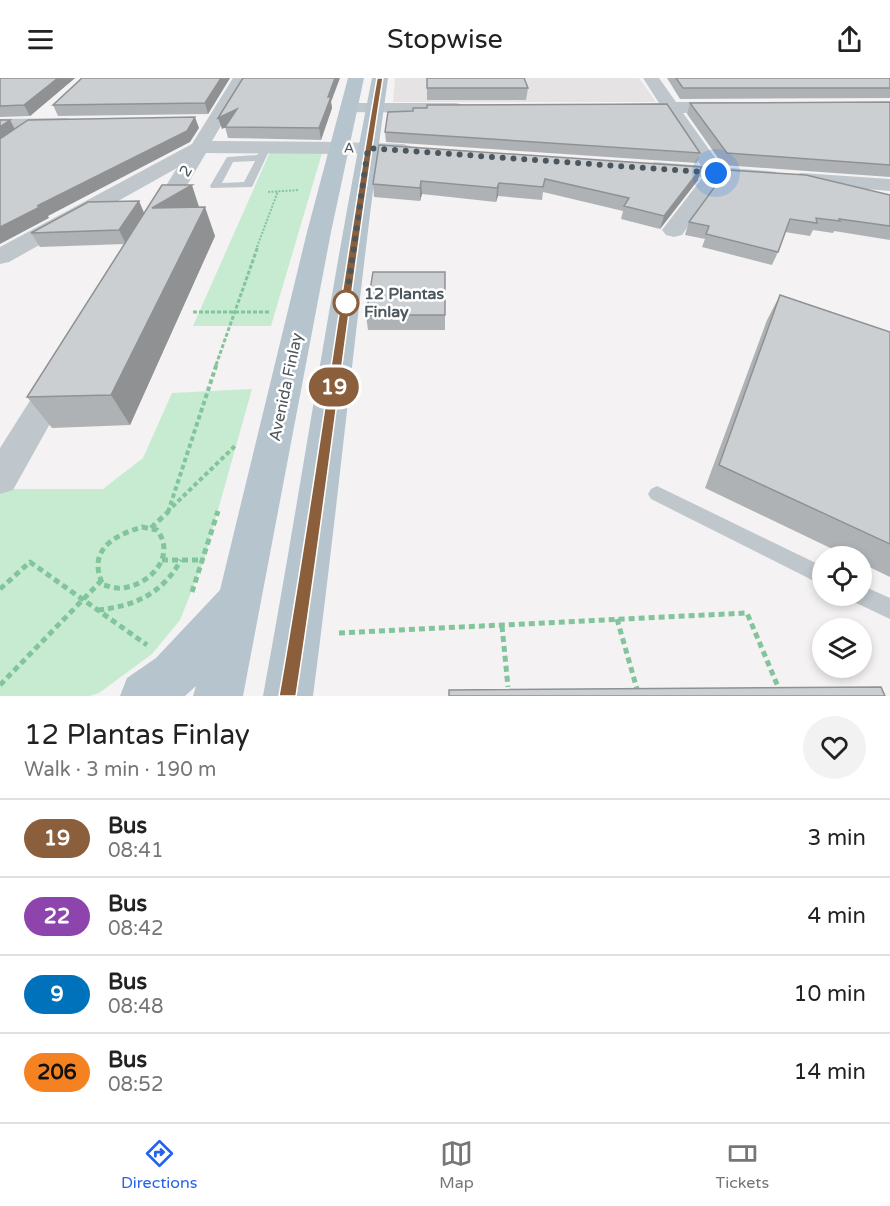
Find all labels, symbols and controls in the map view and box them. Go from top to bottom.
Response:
icon: menu [24,23,57,56]
text: Stopwise [387,23,503,56]
icon: share [833,23,866,56]
street label: A [344,139,354,157]
your location [701,158,731,188]
street label: 2 [175,162,197,180]
place label: 12 Plantas Finlay [364,284,445,322]
marker: 12 Plantas Finlay [333,290,359,316]
street label: Avenida Finlay [265,330,307,443]
line badge: 19 [307,368,361,406]
text: 19 [321,375,347,400]
map controls [812,546,872,678]
button: locate [812,546,872,606]
button: layers [812,618,872,678]
button: heart [803,716,866,779]
text: 12 Plantas Finlay [24,718,250,752]
text: Walk · 3 min · 190 m [24,758,216,782]
text: Bus [108,813,147,839]
text: 3 min [807,825,866,851]
text: 19 [44,826,70,851]
text: 08:41 [108,839,163,863]
text: Bus [108,891,147,917]
text: 4 min [807,903,866,929]
text: 22 [44,904,70,929]
text: 08:42 [108,917,163,941]
text: Bus [108,969,147,995]
text: 10 min [794,981,866,1007]
text: 9 [50,982,64,1007]
text: 08:48 [108,995,163,1019]
text: Bus [108,1047,147,1073]
text: 14 min [794,1059,866,1085]
text: 206 [37,1060,77,1085]
text: 08:52 [108,1073,163,1097]
tab: Directions [121,1137,197,1193]
tab: Map [439,1137,474,1193]
tab: Tickets [716,1137,769,1193]

